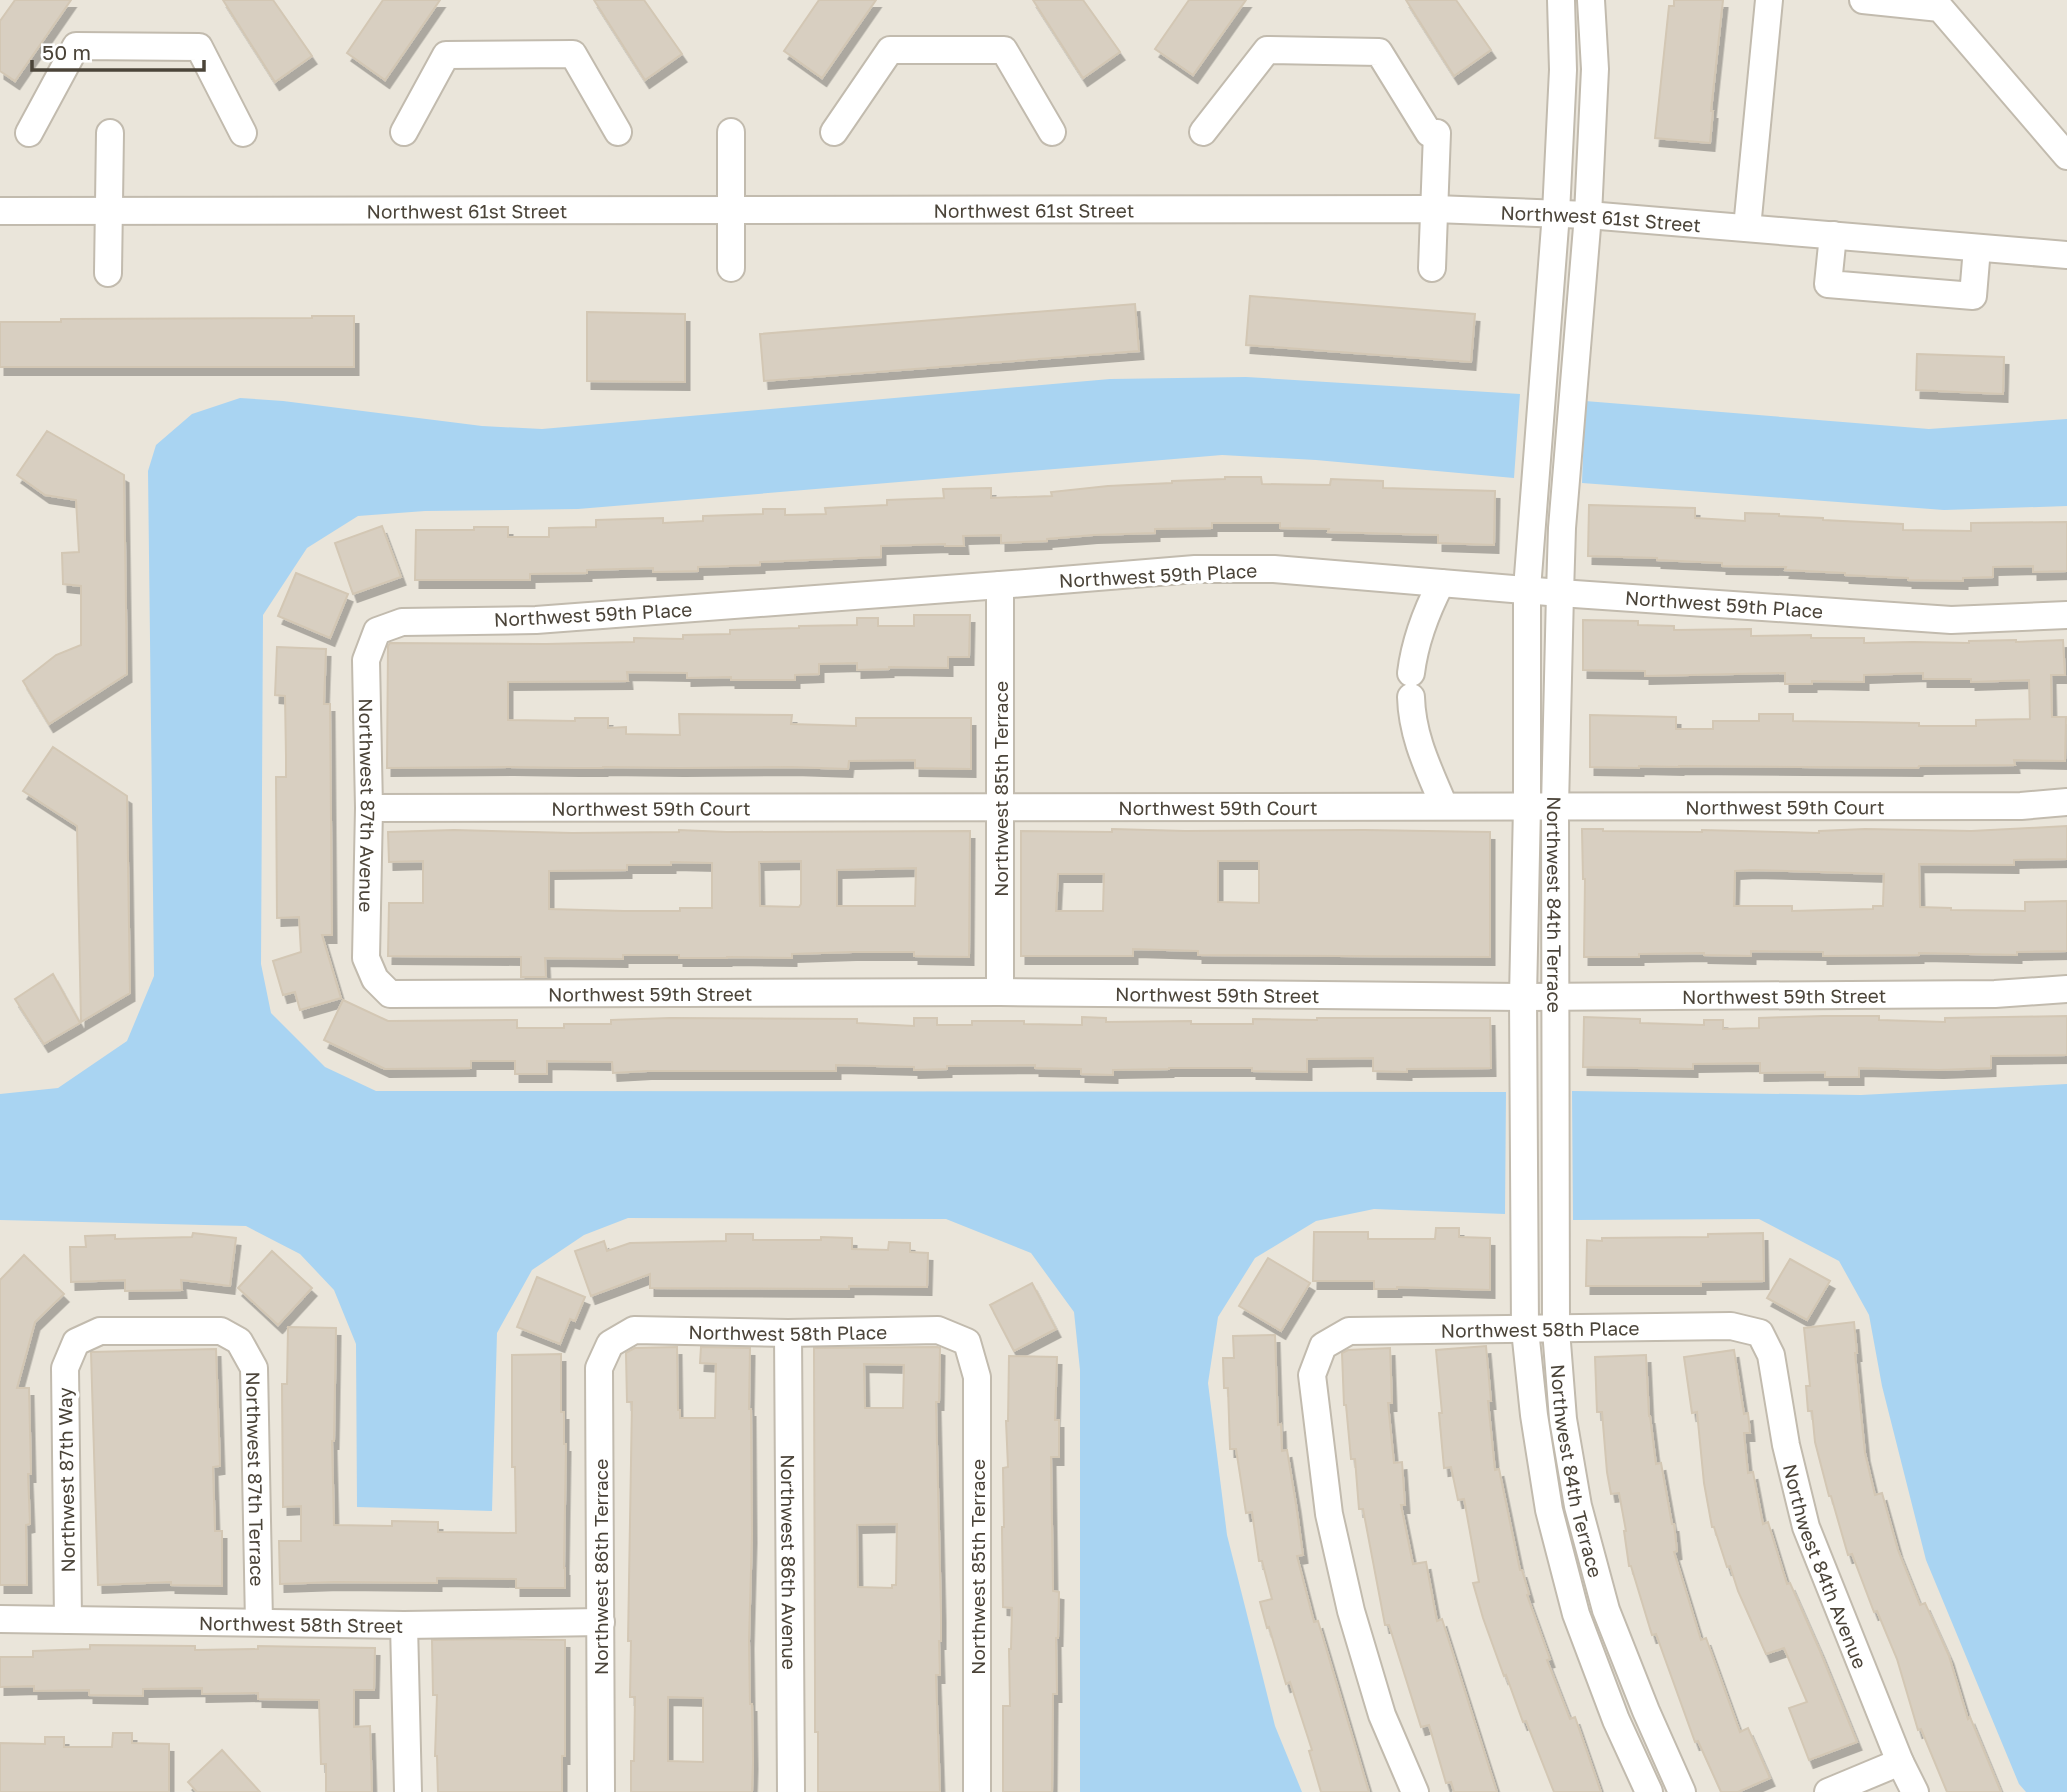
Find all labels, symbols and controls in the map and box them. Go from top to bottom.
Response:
scale bar [32,28,203,72]
text: 50 m [42,39,91,65]
street label: Northwest 61st Street [934,198,1134,221]
street label: Northwest 61st Street [367,199,567,222]
street label: Northwest 61st Street [1500,200,1702,236]
street label: Northwest 59th Place [1058,558,1258,592]
street label: Northwest 59th Place [1624,586,1824,622]
street label: Northwest 59th Place [493,597,693,631]
street label: Northwest 85th Terrace [989,681,1012,897]
street label: Northwest 87th Avenue [355,698,381,913]
street label: Northwest 59th Court [1118,795,1318,819]
street label: Northwest 59th Court [1685,795,1885,818]
street label: Northwest 59th Court [551,796,751,819]
street label: Northwest 84th Terrace [1543,796,1567,1013]
street label: Northwest 59th Street [548,981,752,1005]
street label: Northwest 59th Street [1115,982,1320,1007]
street label: Northwest 59th Street [1682,983,1886,1007]
street label: Northwest 58th Place [1441,1316,1640,1341]
street label: Northwest 58th Place [688,1320,887,1345]
street label: Northwest 84th Terrace [1547,1363,1608,1580]
street label: Northwest 87th Terrace [243,1371,270,1587]
street label: Northwest 87th Way [53,1387,79,1573]
street label: Northwest 86th Avenue [777,1454,802,1670]
street label: Northwest 86th Terrace [589,1459,612,1675]
street label: Northwest 85th Terrace [966,1459,989,1675]
street label: Northwest 84th Avenue [1779,1461,1873,1671]
street label: Northwest 58th Street [199,1610,403,1636]

